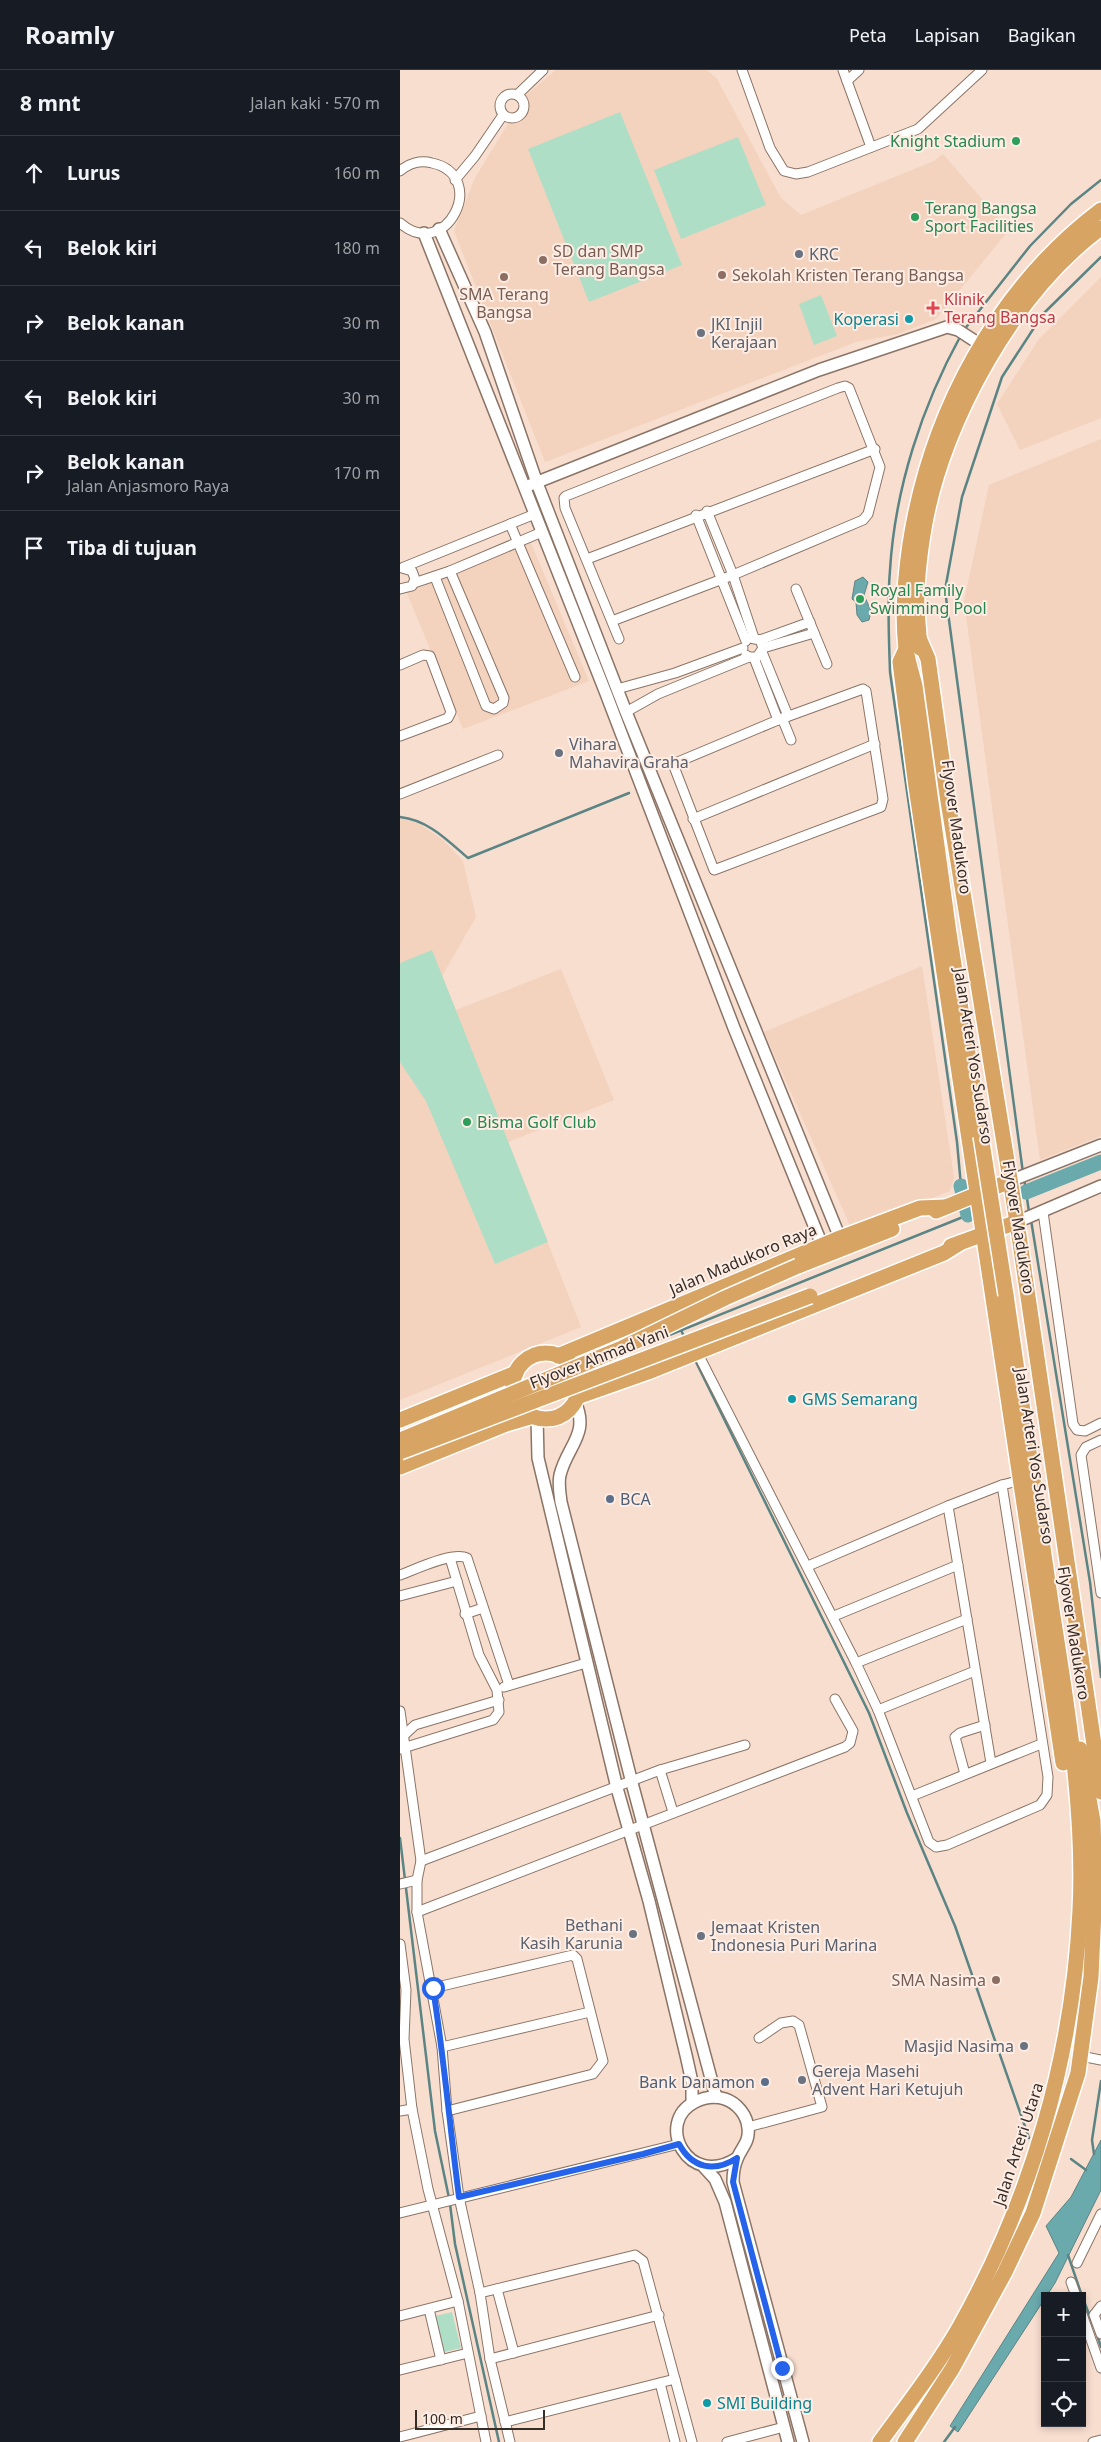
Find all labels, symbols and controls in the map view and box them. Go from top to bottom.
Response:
text: Roamly [25,18,114,51]
text: Peta [849,23,887,47]
text: Lapisan [915,23,980,47]
text: Bagikan [1008,23,1076,47]
text: 8 mnt [20,89,81,117]
text: Jalan kaki · 570 m [250,92,380,114]
place label: Knight Stadium [890,130,1006,152]
marker: Knight Stadium [1010,135,1022,147]
icon: ahead [20,159,48,187]
text: Lurus [67,160,120,186]
text: 160 m [333,162,380,184]
place label: Terang Bangsa Sport Facilities [925,197,1037,237]
marker: Terang Bangsa Sport Facilities [909,211,921,223]
icon: left [20,234,48,262]
text: Belok kiri [67,235,157,261]
text: 180 m [333,237,380,259]
place label: SD dan SMP Terang Bangsa [553,240,665,280]
place label: KRC [809,243,839,265]
marker: KRC [793,248,805,260]
marker: SD dan SMP Terang Bangsa [537,254,549,266]
place label: Sekolah Kristen Terang Bangsa [732,264,964,286]
marker: Sekolah Kristen Terang Bangsa [716,269,728,281]
marker: SMA Terang Bangsa [498,271,510,283]
place label: SMA Terang Bangsa [459,283,549,323]
place label: Klinik Terang Bangsa [944,288,1056,328]
marker: Klinik Terang Bangsa [926,301,940,315]
place label: Koperasi [833,308,899,330]
icon: right [20,309,48,337]
text: Belok kanan [67,310,184,336]
text: 30 m [343,312,380,334]
place label: JKI Injil Kerajaan [709,313,777,353]
marker: Koperasi [903,313,915,325]
marker: JKI Injil Kerajaan [695,327,707,339]
icon: left [20,384,48,412]
text: Belok kiri [67,385,157,411]
text: 30 m [343,387,380,409]
text: Belok kanan [67,449,184,475]
icon: right [20,459,48,487]
text: 170 m [333,462,380,484]
text: Jalan Anjasmoro Raya [67,475,229,497]
icon: arrive [20,534,48,562]
text: Tiba di tujuan [67,535,197,561]
place label: Royal Family Swimming Pool [870,579,987,619]
marker: Royal Family Swimming Pool [854,593,866,605]
place label: Vihara Mahavira Graha [569,733,689,773]
marker: Vihara Mahavira Graha [553,747,565,759]
street label: Flyover Madukoro [937,758,977,896]
street label: Jalan Arteri Yos Sudarso [949,964,999,1146]
place label: Bisma Golf Club [477,1111,596,1133]
marker: Bisma Golf Club [461,1116,473,1128]
street label: Flyover Madukoro [998,1158,1040,1296]
street label: Jalan Madukoro Raya [664,1218,820,1301]
street label: Flyover Ahmad Yani [526,1320,672,1394]
street label: Jalan Arteri Yos Sudarso [1010,1364,1060,1546]
place label: GMS Semarang [802,1388,918,1410]
marker: GMS Semarang [786,1393,798,1405]
place label: BCA [620,1488,652,1510]
marker: BCA [604,1493,616,1505]
street label: Flyover Madukoro [1053,1564,1095,1702]
place label: Bethani Kasih Karunia [520,1914,623,1954]
place label: Jemaat Kristen Indonesia Puri Marina [709,1916,877,1956]
marker: Bethani Kasih Karunia [627,1928,639,1940]
marker: Jemaat Kristen Indonesia Puri Marina [695,1930,707,1942]
place label: SMA Nasima [891,1969,986,1991]
marker: SMA Nasima [990,1974,1002,1986]
route start [422,1977,445,2000]
place label: Masjid Nasima [904,2035,1014,2057]
marker: Masjid Nasima [1018,2040,1030,2052]
place label: Gereja Masehi Advent Hari Ketujuh [812,2060,963,2100]
place label: Bank Danamon [639,2071,755,2093]
marker: Gereja Masehi Advent Hari Ketujuh [796,2074,808,2086]
marker: Bank Danamon [759,2076,771,2088]
street label: Jalan Arteri Utara [987,2079,1048,2211]
map controls [1041,2292,1086,2427]
button: + [1041,2292,1086,2337]
button: − [1041,2337,1086,2382]
route end [771,2357,794,2380]
button: locate [1041,2382,1086,2427]
place label: SMI Building [717,2392,812,2414]
marker: SMI Building [701,2397,713,2409]
scale bar [415,2407,545,2430]
text: 100 m [422,2409,463,2428]

